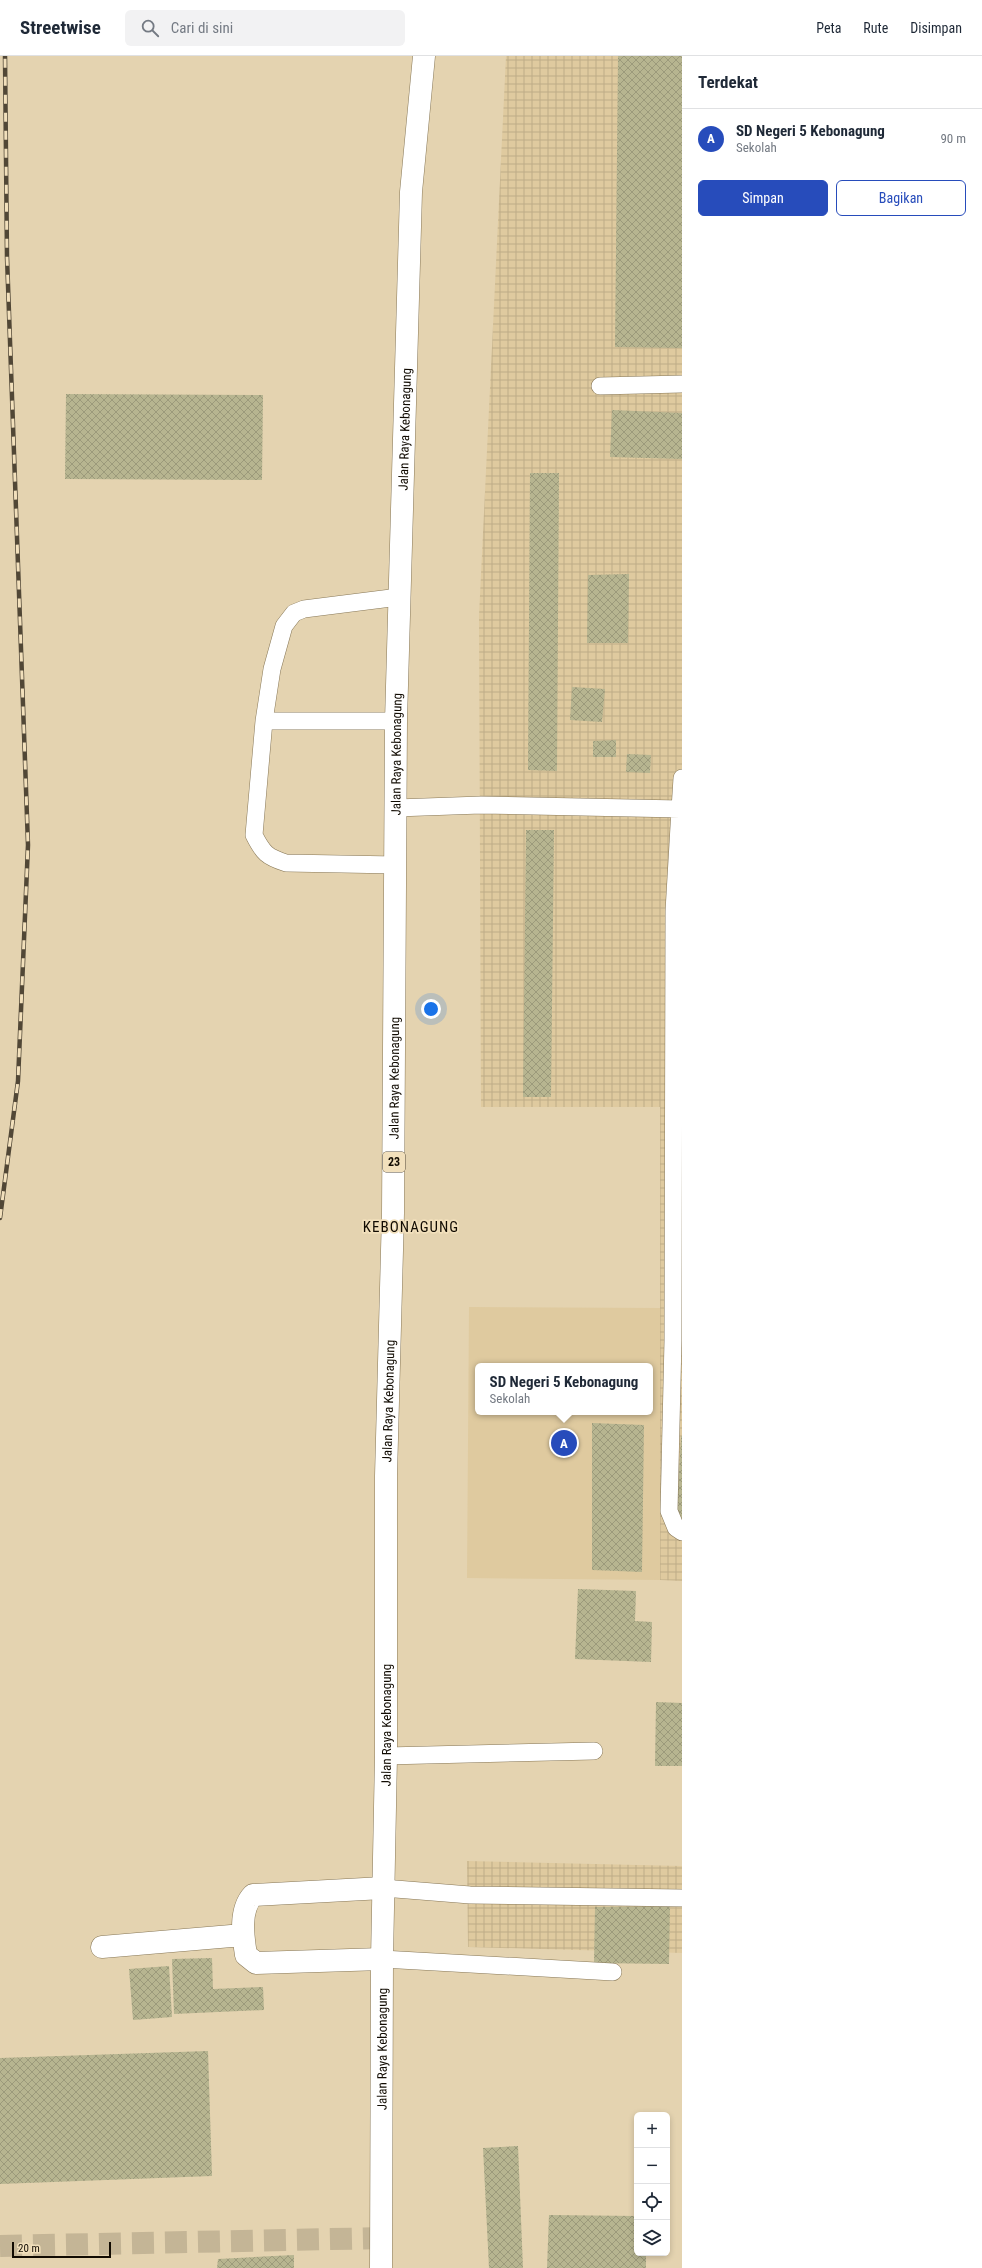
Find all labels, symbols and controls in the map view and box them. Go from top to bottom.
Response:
search box [125,10,405,46]
text: Streetwise [20,16,101,39]
icon: search [139,17,161,39]
text: Cari di sini [171,19,233,37]
text: Peta [816,20,841,36]
text: Rute [863,20,888,36]
text: Disimpan [910,20,962,36]
text: Terdekat [698,72,758,92]
text: SD Negeri 5 Kebonagung [736,122,885,140]
text: A [707,131,715,146]
text: 90 m [940,131,966,146]
text: Sekolah [736,140,777,155]
button: Simpan [698,180,828,216]
button: Bagikan [836,180,966,216]
street label: Jalan Raya Kebonagung [395,368,414,491]
street label: Jalan Raya Kebonagung [388,693,404,815]
your location [421,999,441,1019]
street label: Jalan Raya Kebonagung [386,1017,402,1139]
road number: 23 [383,1152,405,1172]
district label: KEBONAGUNG [363,1218,459,1236]
street label: Jalan Raya Kebonagung [379,1340,397,1463]
popup [475,1363,653,1415]
text: SD Negeri 5 Kebonagung [490,1373,638,1391]
text: Sekolah [490,1391,530,1406]
pin: A [551,1428,577,1458]
street label: Jalan Raya Kebonagung [378,1664,394,1786]
street label: Jalan Raya Kebonagung [374,1988,389,2110]
map controls [634,2112,670,2256]
button: + [634,2112,670,2148]
button: − [634,2148,670,2184]
button: locate [634,2184,670,2220]
button: layers [634,2220,670,2256]
scale bar [12,2240,111,2259]
text: 20 m [18,2242,40,2255]

